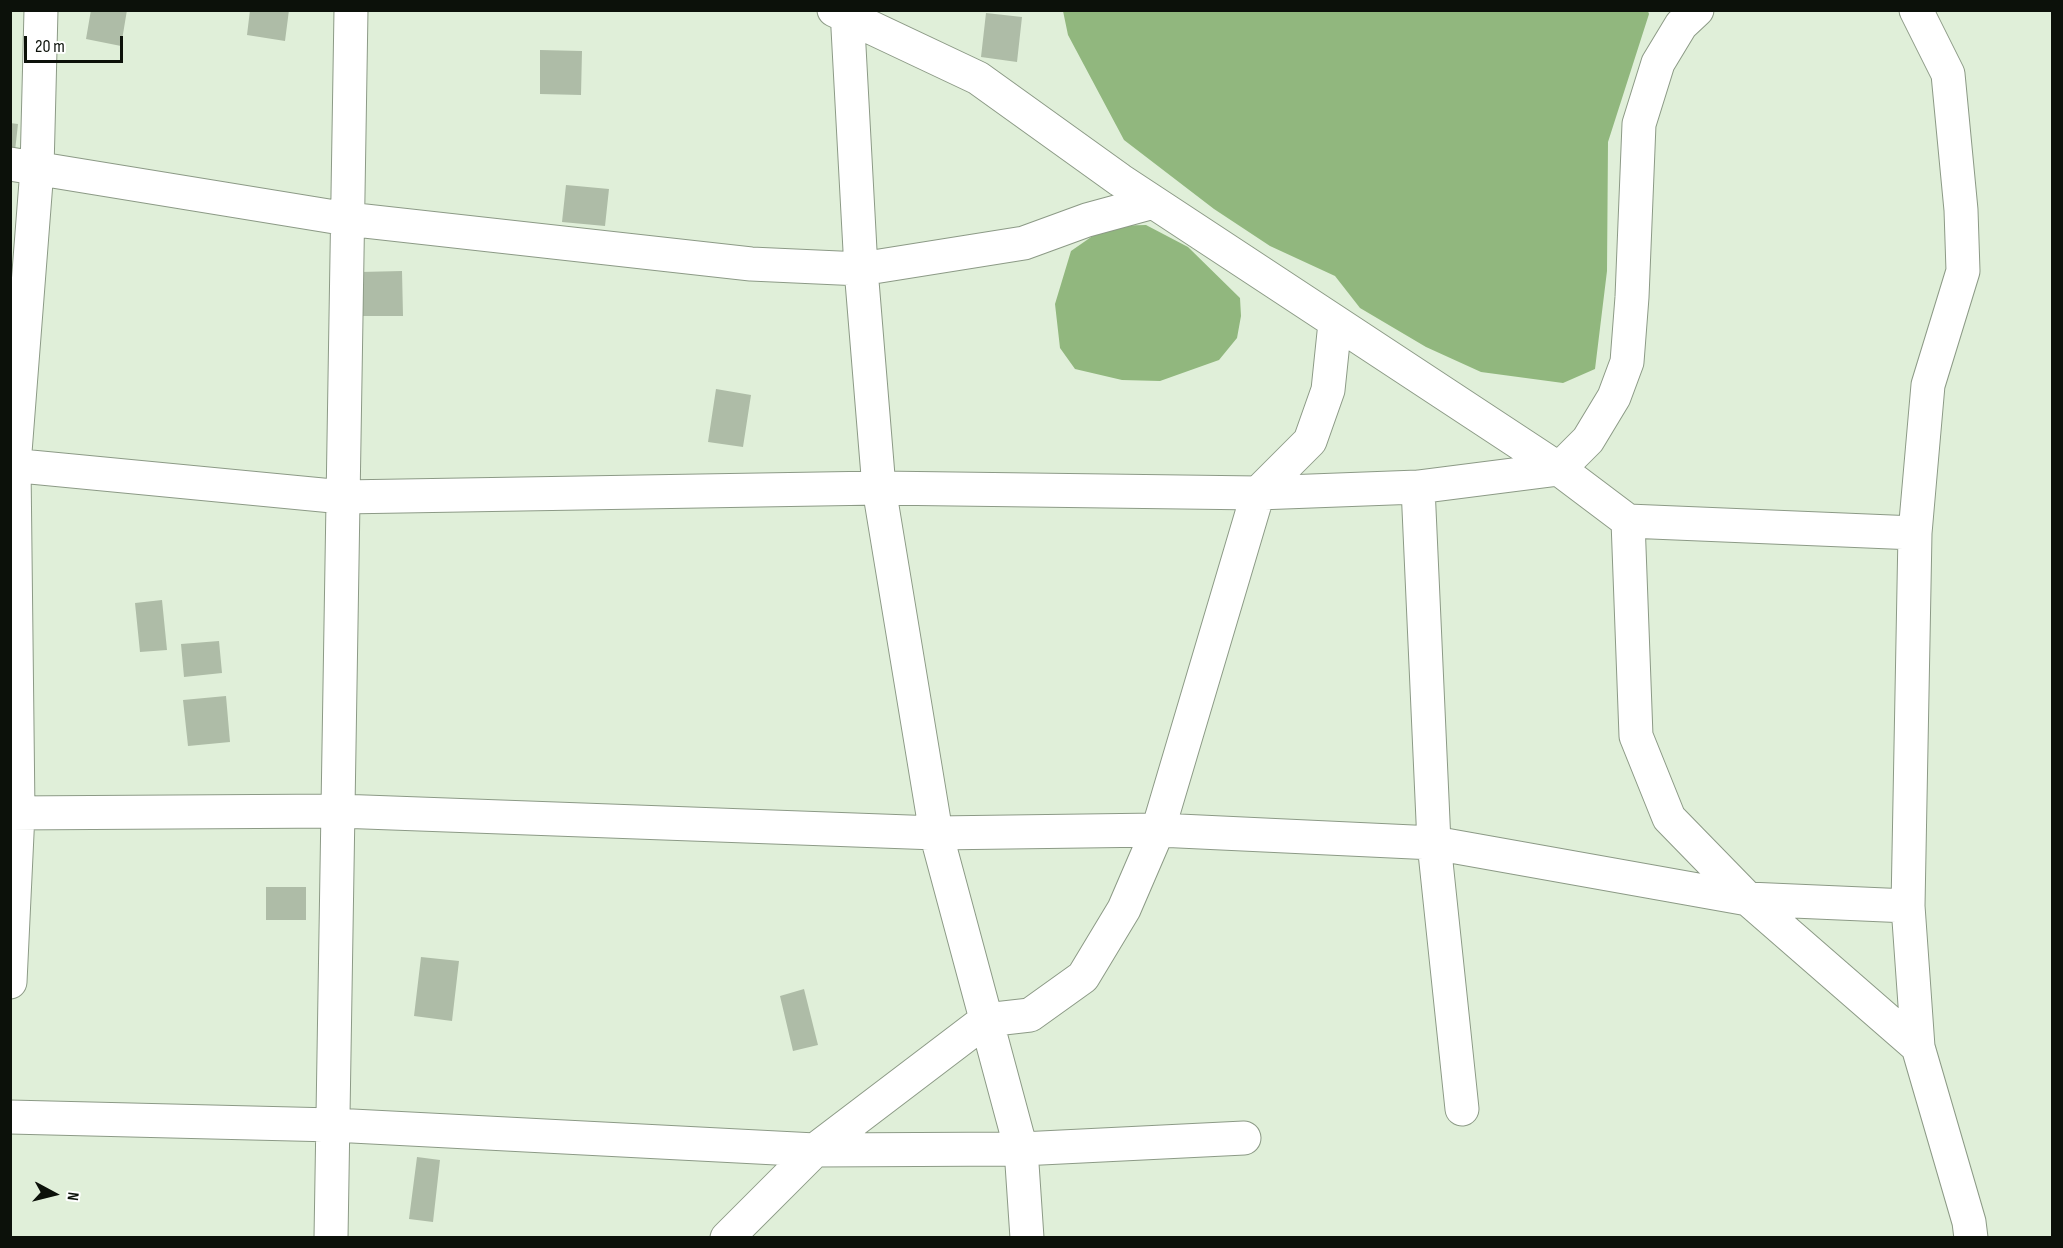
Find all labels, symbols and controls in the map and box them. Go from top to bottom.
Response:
scale bar [27,24,126,62]
text: 20 m [35,36,65,57]
north arrow [24,1164,84,1224]
text: N [62,1191,82,1202]

